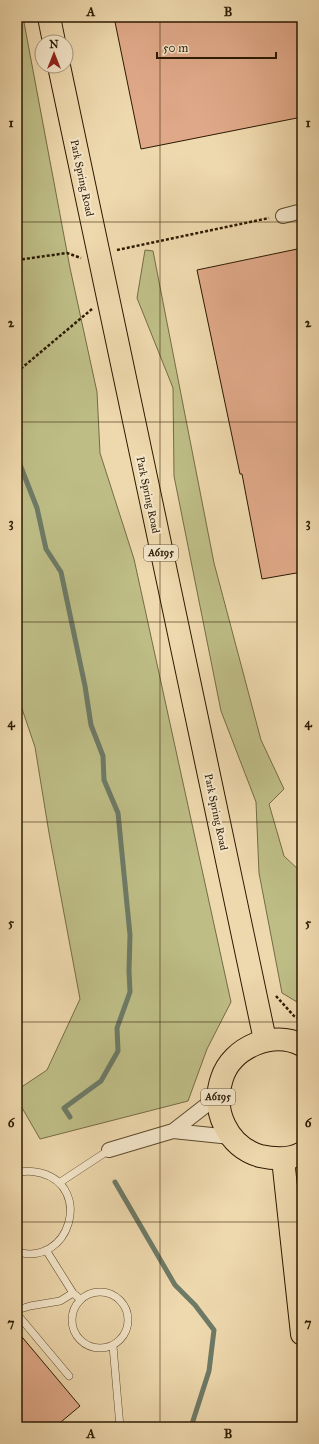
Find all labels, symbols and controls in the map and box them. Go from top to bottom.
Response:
text: A [86,4,96,20]
text: B [224,4,233,20]
north arrow [34,34,74,74]
scale bar [157,34,276,60]
text: N [49,38,59,51]
text: 50 m [163,41,188,55]
text: 1 [8,115,14,131]
text: 1 [305,115,311,131]
street label: Park Spring Road [68,138,97,218]
text: 2 [8,315,15,331]
text: 2 [305,315,312,331]
street label: Park Spring Road [134,455,163,535]
text: 3 [8,515,14,531]
text: 3 [305,515,311,531]
road number: A6195 [144,545,178,561]
text: 4 [7,715,15,731]
text: 4 [304,715,312,731]
street label: Park Spring Road [202,772,231,852]
text: 5 [8,915,15,931]
text: 5 [305,915,312,931]
road number: A6195 [201,1089,235,1105]
text: 6 [8,1115,16,1131]
text: 6 [305,1115,313,1131]
text: 7 [8,1315,15,1331]
text: 7 [305,1315,312,1331]
text: A [86,1426,96,1442]
text: B [224,1426,233,1442]

